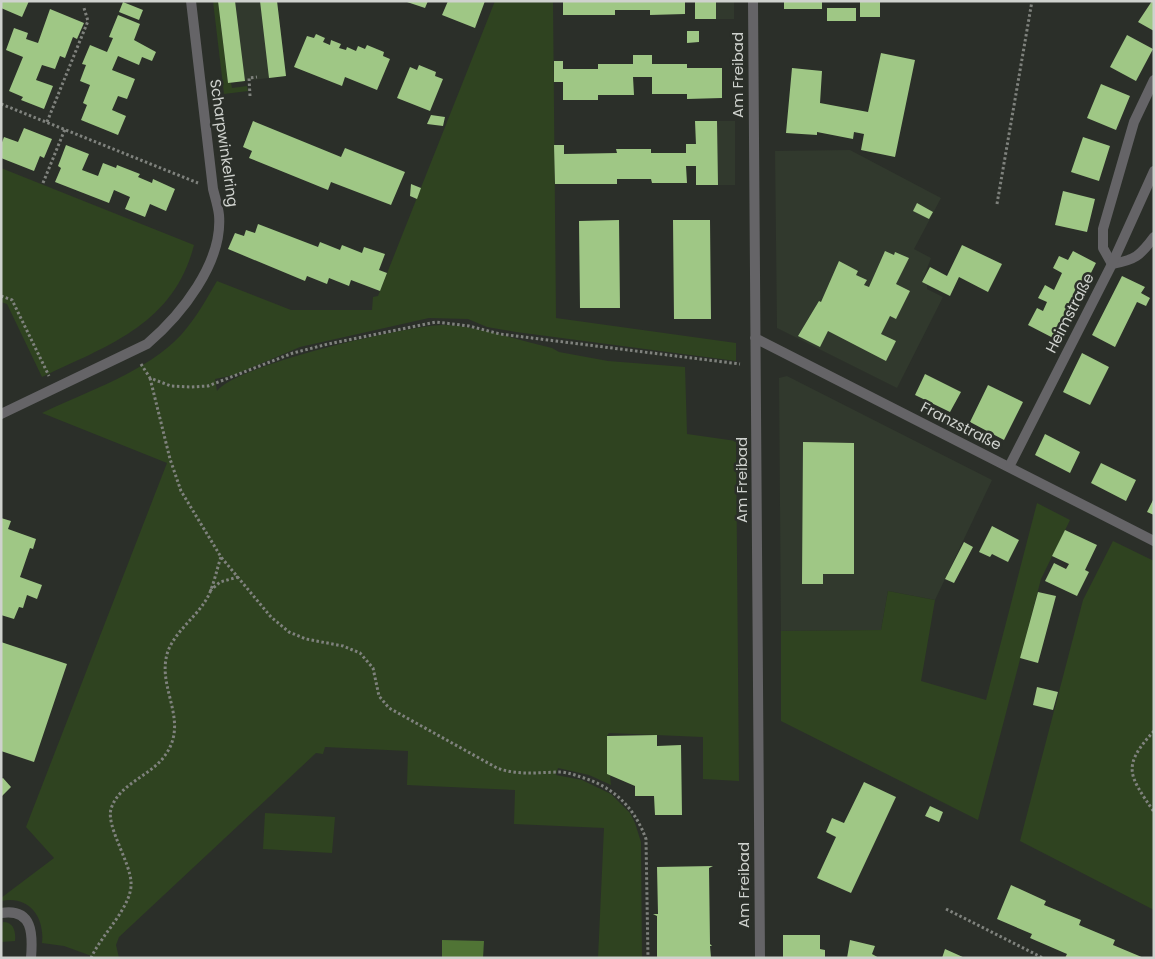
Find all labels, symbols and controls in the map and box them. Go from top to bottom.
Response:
street label: Am Freibad [727,32,748,118]
street label: Scharpwinkelring [205,78,244,208]
street label: Heimstraße [1040,269,1099,356]
street label: Franzstraße [917,396,1005,455]
street label: Am Freibad [731,437,752,523]
street label: Am Freibad [733,842,754,928]

